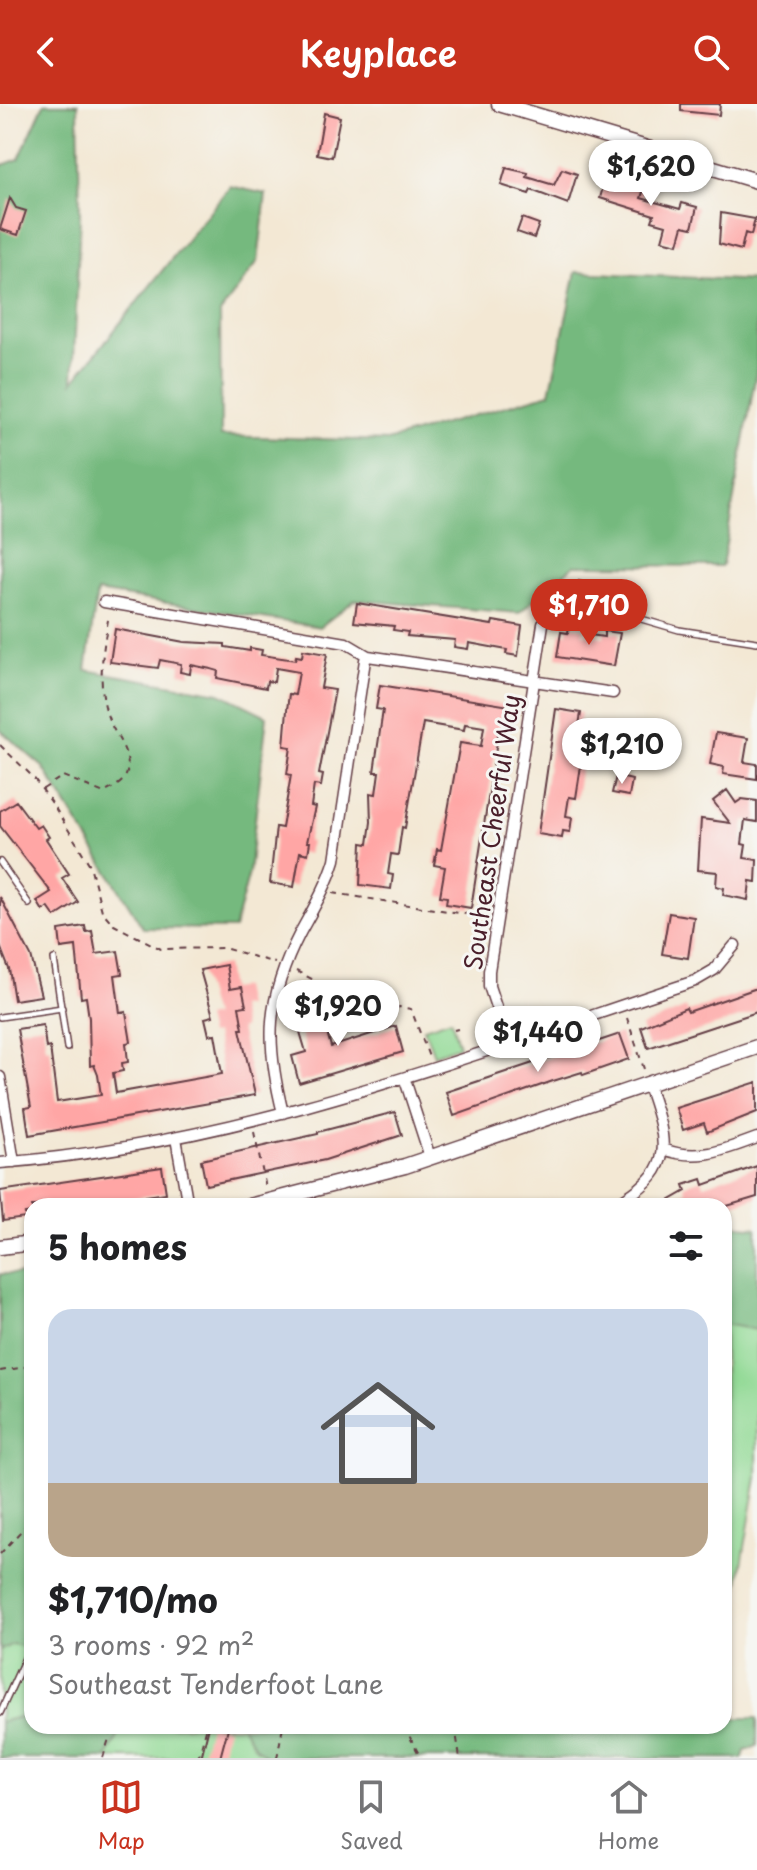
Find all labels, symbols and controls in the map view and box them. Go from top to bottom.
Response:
text: Keyplace [300,25,457,79]
icon: back [24,30,68,74]
icon: search [689,30,733,74]
pin: $1,620 [586,140,716,208]
text: $1,620 [607,146,695,185]
pin: $1,710 [524,579,654,647]
text: $1,710 [549,585,629,624]
street label: Southeast Cheerful Way [454,692,528,972]
pin: $1,210 [557,718,687,786]
text: $1,210 [580,724,664,763]
pin: $1,920 [273,980,403,1048]
text: $1,920 [294,986,382,1025]
pin: $1,440 [473,1006,603,1074]
text: $1,440 [493,1012,583,1051]
text: 5 homes [48,1220,187,1272]
icon: filters [664,1224,708,1268]
icon: home [306,1361,450,1505]
text: $1,710/mo [48,1573,218,1625]
text: 3 rooms · 92 m² [48,1625,254,1664]
text: Southeast Tenderfoot Lane [48,1664,384,1703]
tab: Map [98,1775,145,1856]
tab: Saved [340,1775,403,1856]
tab: Home [598,1775,659,1856]

